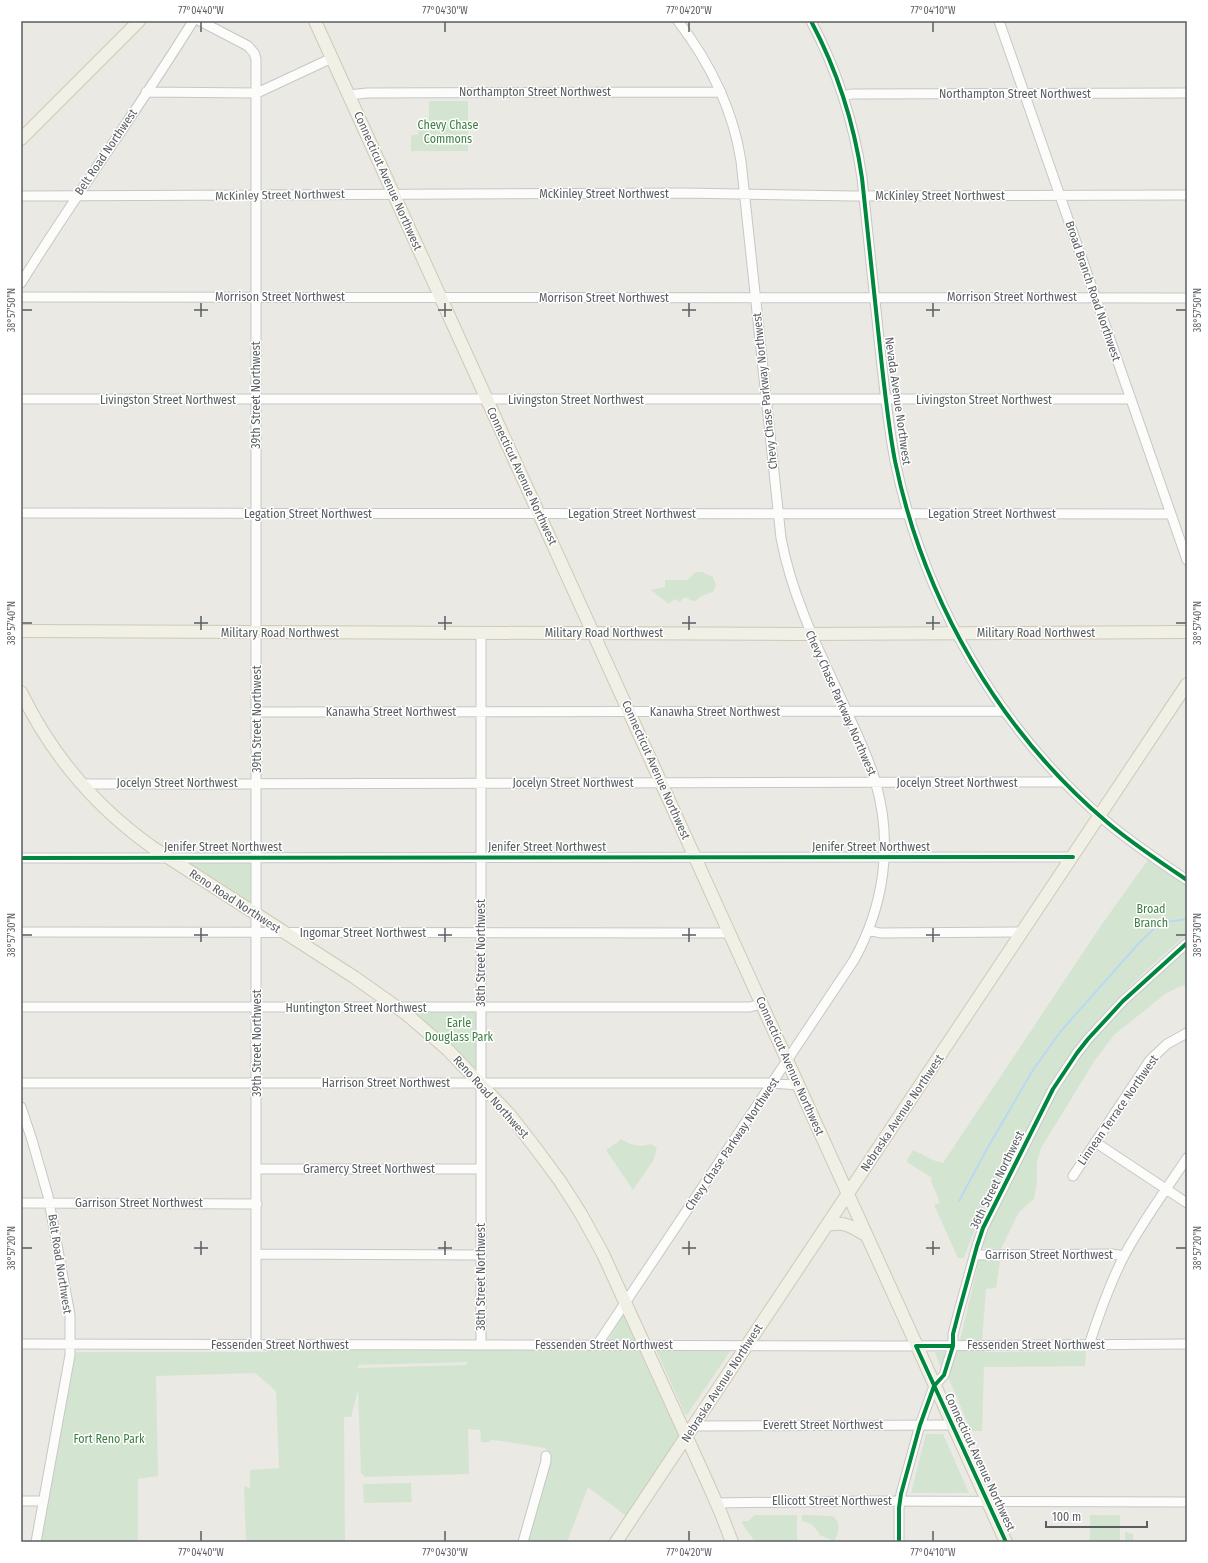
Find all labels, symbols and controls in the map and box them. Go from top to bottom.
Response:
text: 77°04'40"W [178,5,224,17]
text: 77°04'30"W [422,5,468,17]
text: 77°04'20"W [666,5,712,17]
text: 77°04'10"W [911,5,956,17]
street label: Northampton Street Northwest [459,85,611,99]
street label: Northampton Street Northwest [939,87,1091,101]
street label: Belt Road Northwest [72,106,140,198]
street label: Connecticut Avenue Northwest [351,109,425,253]
park label: Chevy Chase Commons [418,118,478,146]
street label: McKinley Street Northwest [215,187,345,203]
street label: McKinley Street Northwest [539,187,669,201]
street label: McKinley Street Northwest [875,189,1005,203]
street label: Broad Branch Road Northwest [1062,219,1124,363]
text: 38°57'50"N [6,288,18,332]
text: 38°57'50"N [1192,288,1204,332]
street label: Morrison Street Northwest [215,290,345,304]
street label: Morrison Street Northwest [947,290,1077,304]
street label: Morrison Street Northwest [539,291,669,305]
street label: Chevy Chase Parkway Northwest [750,312,780,470]
street label: Nevada Avenue Northwest [882,336,914,466]
street label: 39th Street Northwest [249,341,263,449]
street label: Livingston Street Northwest [100,393,236,407]
street label: Livingston Street Northwest [508,393,644,407]
street label: Livingston Street Northwest [916,393,1052,407]
street label: Connecticut Avenue Northwest [484,405,560,547]
street label: Legation Street Northwest [244,507,372,521]
street label: Legation Street Northwest [568,507,696,521]
street label: Legation Street Northwest [928,507,1056,521]
text: 38°57'40"N [6,601,18,645]
text: 38°57'40"N [1192,601,1204,645]
street label: Military Road Northwest [221,626,339,640]
street label: Military Road Northwest [545,626,663,640]
street label: Military Road Northwest [977,626,1095,640]
street label: Chevy Chase Parkway Northwest [803,628,879,778]
street label: 39th Street Northwest [250,665,264,773]
street label: Connecticut Avenue Northwest [619,698,693,842]
street label: Kanawha Street Northwest [326,705,456,719]
street label: Kanawha Street Northwest [650,705,780,719]
street label: Jocelyn Street Northwest [116,776,238,790]
street label: Jocelyn Street Northwest [512,776,634,790]
street label: Jocelyn Street Northwest [896,776,1018,790]
street label: Jenifer Street Northwest [164,840,282,854]
street label: Jenifer Street Northwest [488,840,606,854]
street label: Jenifer Street Northwest [812,840,930,854]
street label: Reno Road Northwest [187,866,283,936]
street label: 38th Street Northwest [474,899,488,1007]
park label: Broad Branch [1134,902,1168,930]
text: 38°57'30"N [6,913,18,957]
text: 38°57'30"N [1192,913,1204,957]
street label: Ingomar Street Northwest [300,926,426,940]
street label: 39th Street Northwest [250,989,264,1097]
street label: Connecticut Avenue Northwest [753,994,827,1138]
street label: Huntington Street Northwest [285,1001,427,1015]
park label: Earle Douglass Park [425,1016,494,1044]
street label: Nebraska Avenue Northwest [858,1052,946,1174]
street label: Linnean Terrace Northwest [1075,1052,1161,1168]
street label: Reno Road Northwest [450,1053,532,1141]
street label: Chevy Chase Parkway Northwest [682,1075,782,1213]
street label: Harrison Street Northwest [322,1076,450,1090]
street label: 36th Street Northwest [967,1129,1027,1231]
street label: Gramercy Street Northwest [303,1162,435,1176]
street label: Garrison Street Northwest [75,1196,203,1210]
street label: Belt Road Northwest [45,1213,75,1315]
street label: 38th Street Northwest [474,1223,488,1331]
text: 38°57'20"N [6,1226,18,1270]
text: 38°57'20"N [1192,1226,1204,1270]
street label: Garrison Street Northwest [985,1248,1113,1262]
street label: Nebraska Avenue Northwest [678,1321,766,1445]
street label: Fessenden Street Northwest [211,1338,349,1352]
street label: Fessenden Street Northwest [535,1338,673,1352]
street label: Fessenden Street Northwest [967,1338,1105,1352]
street label: Connecticut Avenue Northwest [942,1391,1018,1533]
street label: Everett Street Northwest [763,1418,883,1432]
park label: Fort Reno Park [73,1432,145,1446]
street label: Ellicott Street Northwest [772,1494,892,1508]
scale bar [1046,1503,1147,1529]
text: 100 m [1052,1510,1081,1524]
text: 77°04'40"W [178,1547,224,1559]
text: 77°04'30"W [422,1547,468,1559]
text: 77°04'20"W [666,1547,712,1559]
text: 77°04'10"W [911,1547,956,1559]

